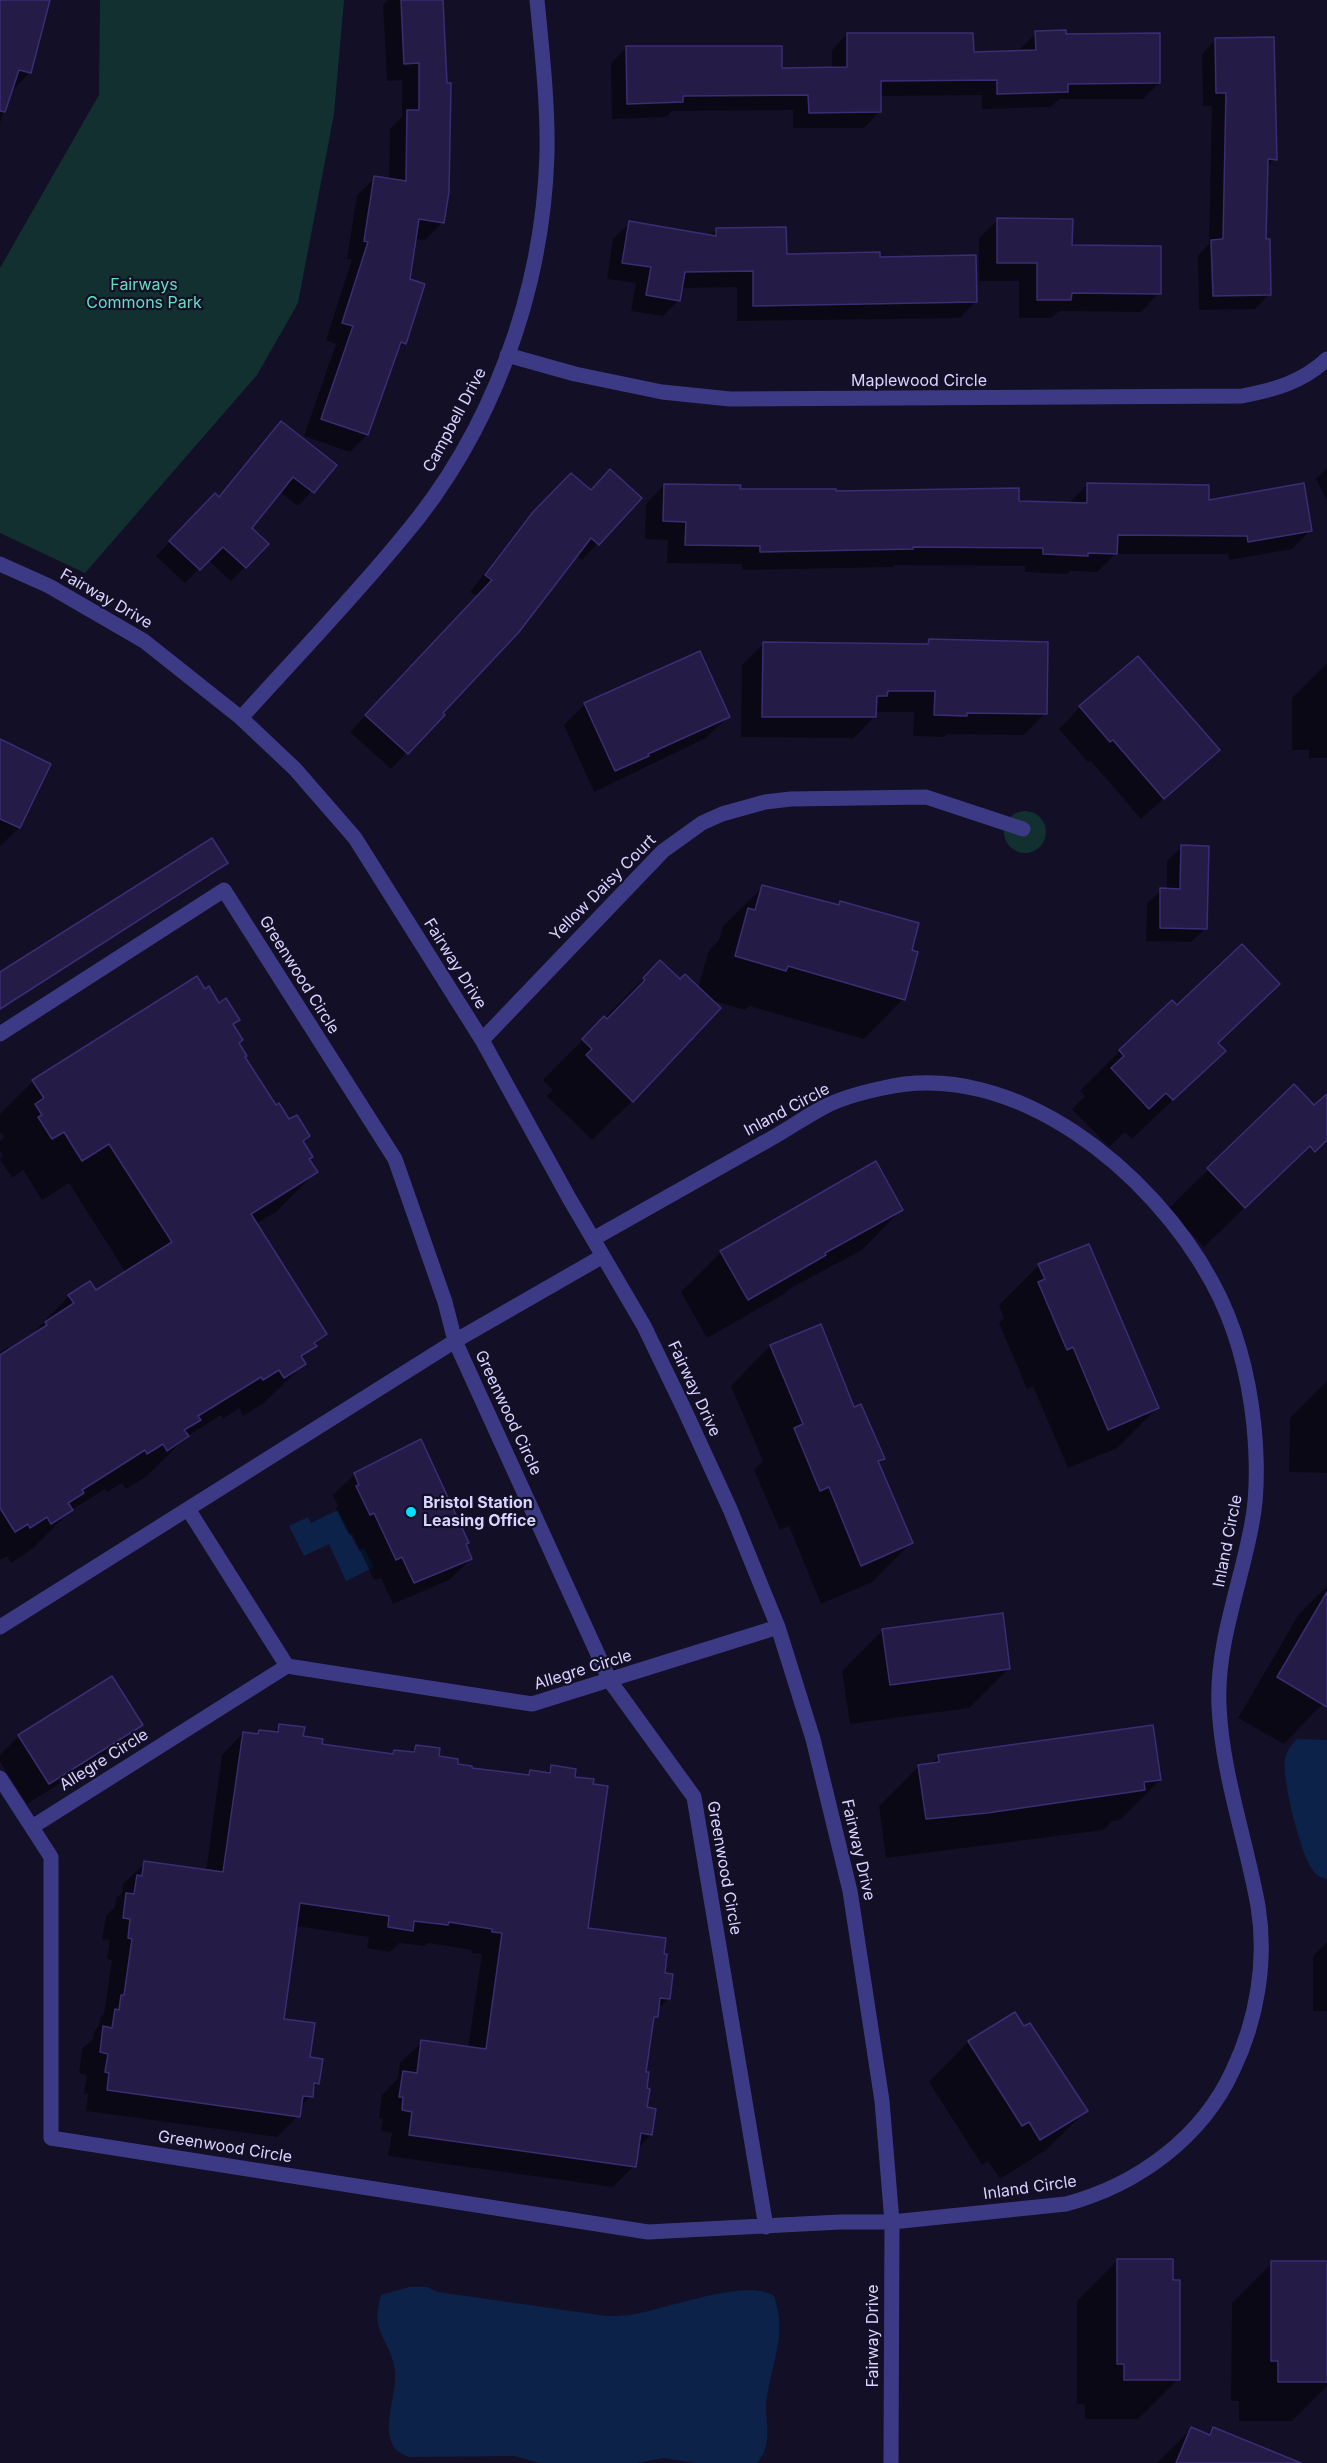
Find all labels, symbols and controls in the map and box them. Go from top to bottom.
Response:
park label: Fairways Commons Park [86,275,202,313]
street label: Campbell Drive [419,364,491,476]
street label: Maplewood Circle [851,371,987,391]
street label: Fairway Drive [57,565,155,633]
street label: Yellow Daisy Court [546,831,660,945]
street label: Greenwood Circle [255,912,343,1038]
street label: Fairway Drive [420,915,490,1013]
street label: Inland Circle [741,1079,833,1141]
street label: Fairway Drive [664,1338,724,1440]
street label: Greenwood Circle [471,1347,545,1479]
place label: Bristol Station Leasing Office [423,1493,536,1531]
street label: Inland Circle [1210,1493,1246,1589]
marker: Bristol Station Leasing Office [404,1505,418,1519]
street label: Allegre Circle [532,1646,634,1694]
street label: Allegre Circle [56,1725,152,1795]
street label: Fairway Drive [837,1798,879,1902]
street label: Greenwood Circle [703,1799,745,1937]
street label: Greenwood Circle [156,2127,294,2167]
street label: Inland Circle [982,2172,1078,2204]
street label: Fairway Drive [863,2284,883,2388]

